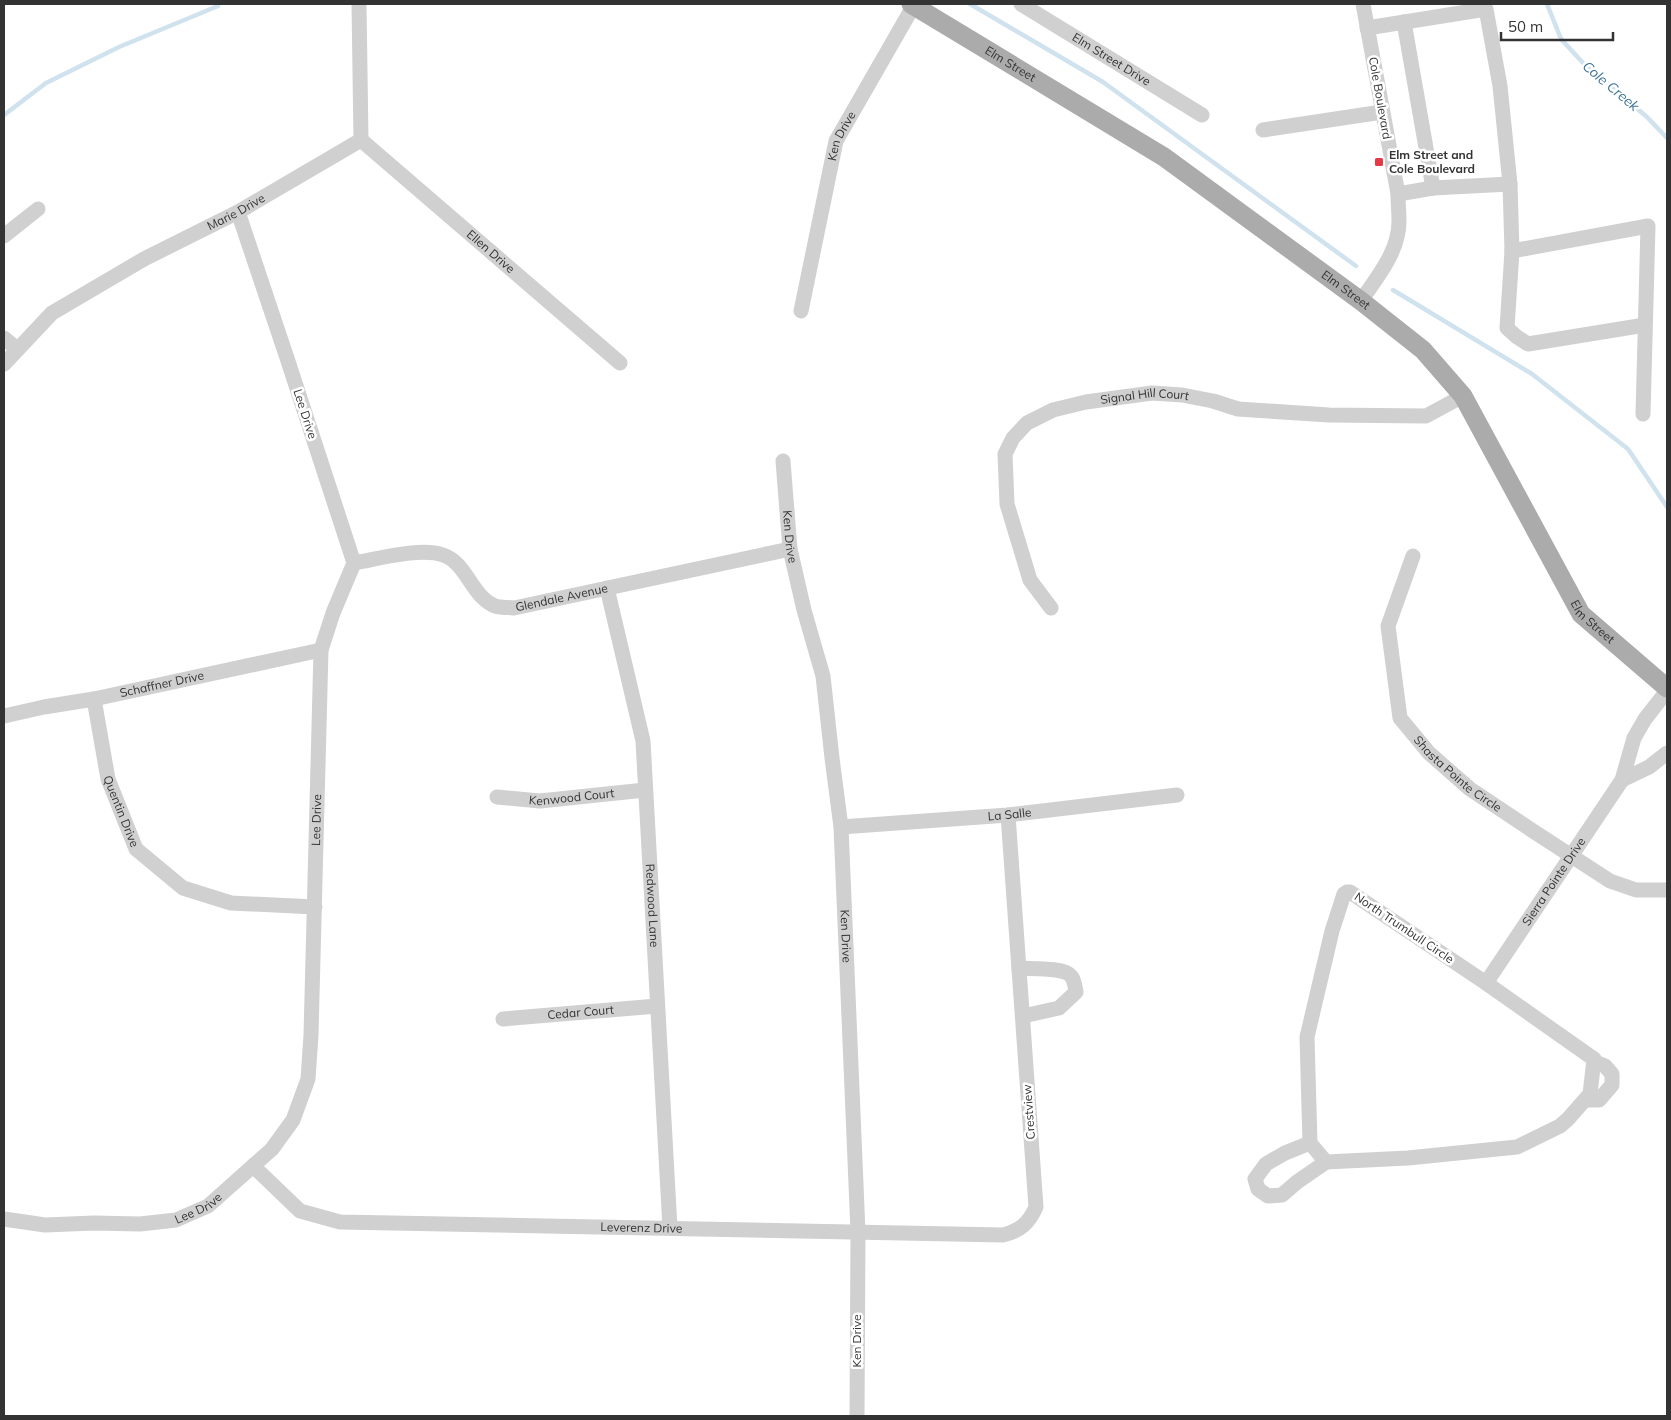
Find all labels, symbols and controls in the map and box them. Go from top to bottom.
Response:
scale bar [1501,10,1614,42]
text: 50 m [1508,17,1543,36]
street label: Elm Street Drive [1070,29,1153,89]
street label: Elm Street [982,42,1039,85]
street label: Cole Boulevard [1366,56,1395,140]
water label: Cole Creek [1579,57,1644,115]
street label: Ken Drive [824,108,859,162]
place label: Elm Street and Cole Boulevard [1389,147,1475,176]
marker: Elm Street and Cole Boulevard [1373,156,1385,168]
street label: Marie Drive [204,190,267,233]
street label: Ellen Drive [464,226,518,276]
street label: Elm Street [1319,267,1374,313]
street label: Signal Hill Court [1099,385,1190,407]
street label: Lee Drive [290,387,321,441]
street label: Ken Drive [780,510,801,565]
street label: Glendale Avenue [514,580,609,615]
street label: Elm Street [1568,597,1618,647]
street label: Schaffner Drive [118,668,205,700]
street label: Shasta Pointe Circle [1411,732,1505,815]
street label: Quentin Drive [100,773,142,849]
street label: Kenwood Court [528,785,615,808]
street label: Lee Drive [308,794,324,846]
street label: La Salle [987,804,1032,823]
street label: Sierra Pointe Drive [1519,834,1588,928]
street label: Redwood Lane [643,863,662,948]
street label: North Trumbull Circle [1352,889,1457,966]
street label: Ken Drive [837,909,855,963]
street label: Cedar Court [547,1002,615,1022]
street label: Crestview [1019,1083,1038,1140]
street label: Lee Drive [172,1189,225,1227]
street label: Leverenz Drive [600,1219,683,1236]
street label: Ken Drive [849,1314,864,1368]

